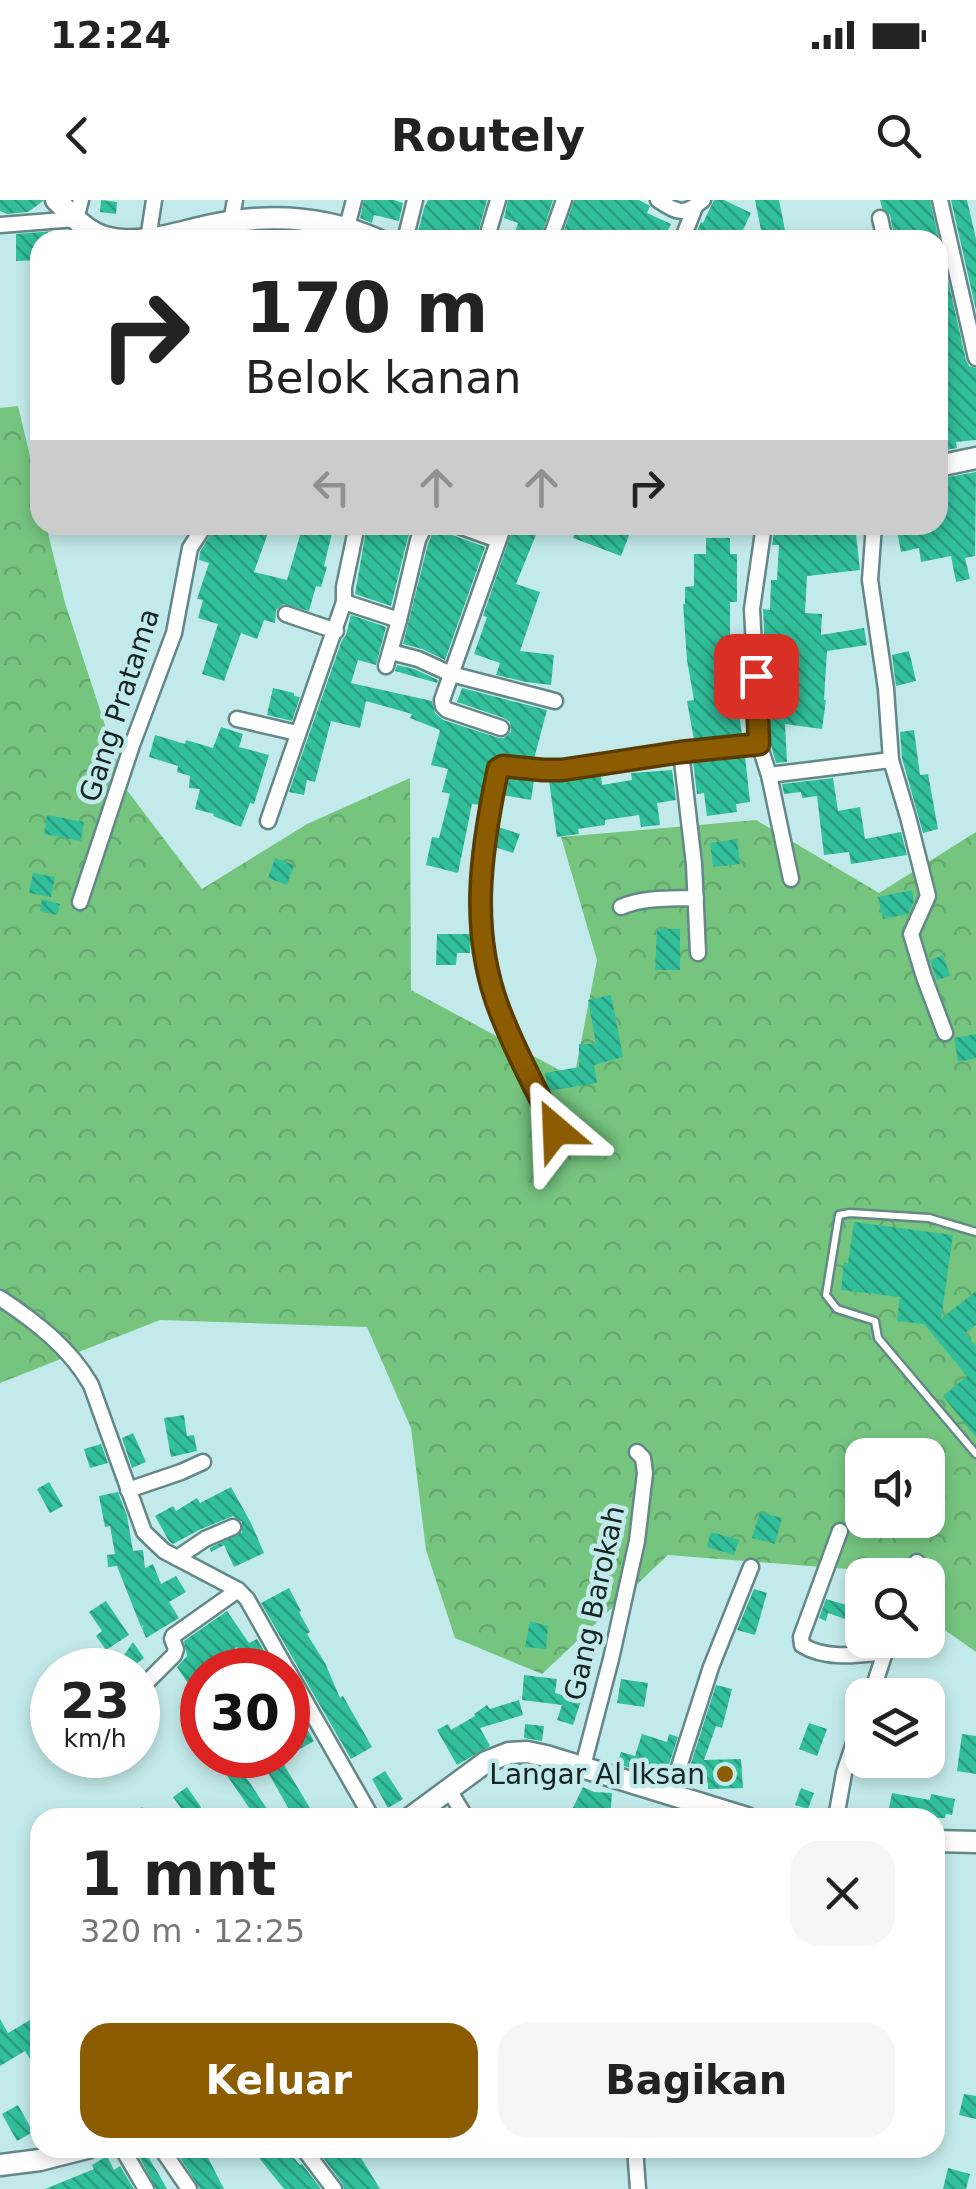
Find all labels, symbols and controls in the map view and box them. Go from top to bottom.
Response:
text: 12:24 [50,13,171,57]
icon: back [50,108,105,163]
icon: search [871,108,926,163]
text: Routely [391,109,585,162]
text: 170 m [245,267,488,349]
icon: right [80,270,210,400]
text: Belok kanan [245,351,521,404]
icon: left [304,460,359,515]
icon: ahead [409,460,464,515]
icon: ahead [514,460,569,515]
icon: right [619,460,674,515]
street label: Gang Pratama [73,605,166,806]
pin [714,634,799,719]
icon: arrive [729,649,784,704]
position arrow [504,1078,608,1182]
map controls [845,1438,945,1778]
button: sound [845,1438,945,1538]
street label: Gang Barokah [558,1503,631,1704]
button: search [845,1558,945,1658]
speed limit sign: 30 [180,1648,310,1778]
text: 23 [60,1672,130,1730]
button: layers [845,1678,945,1778]
text: km/h [63,1724,127,1753]
place label: Langar Al Iksan [489,1758,705,1791]
marker: Langar Al Iksan [714,1763,736,1785]
text: 1 mnt [80,1839,277,1909]
button: close [790,1841,895,1946]
text: 320 m · 12:25 [80,1912,305,1950]
button: Keluar [80,2023,478,2138]
button: Bagikan [498,2023,895,2138]

